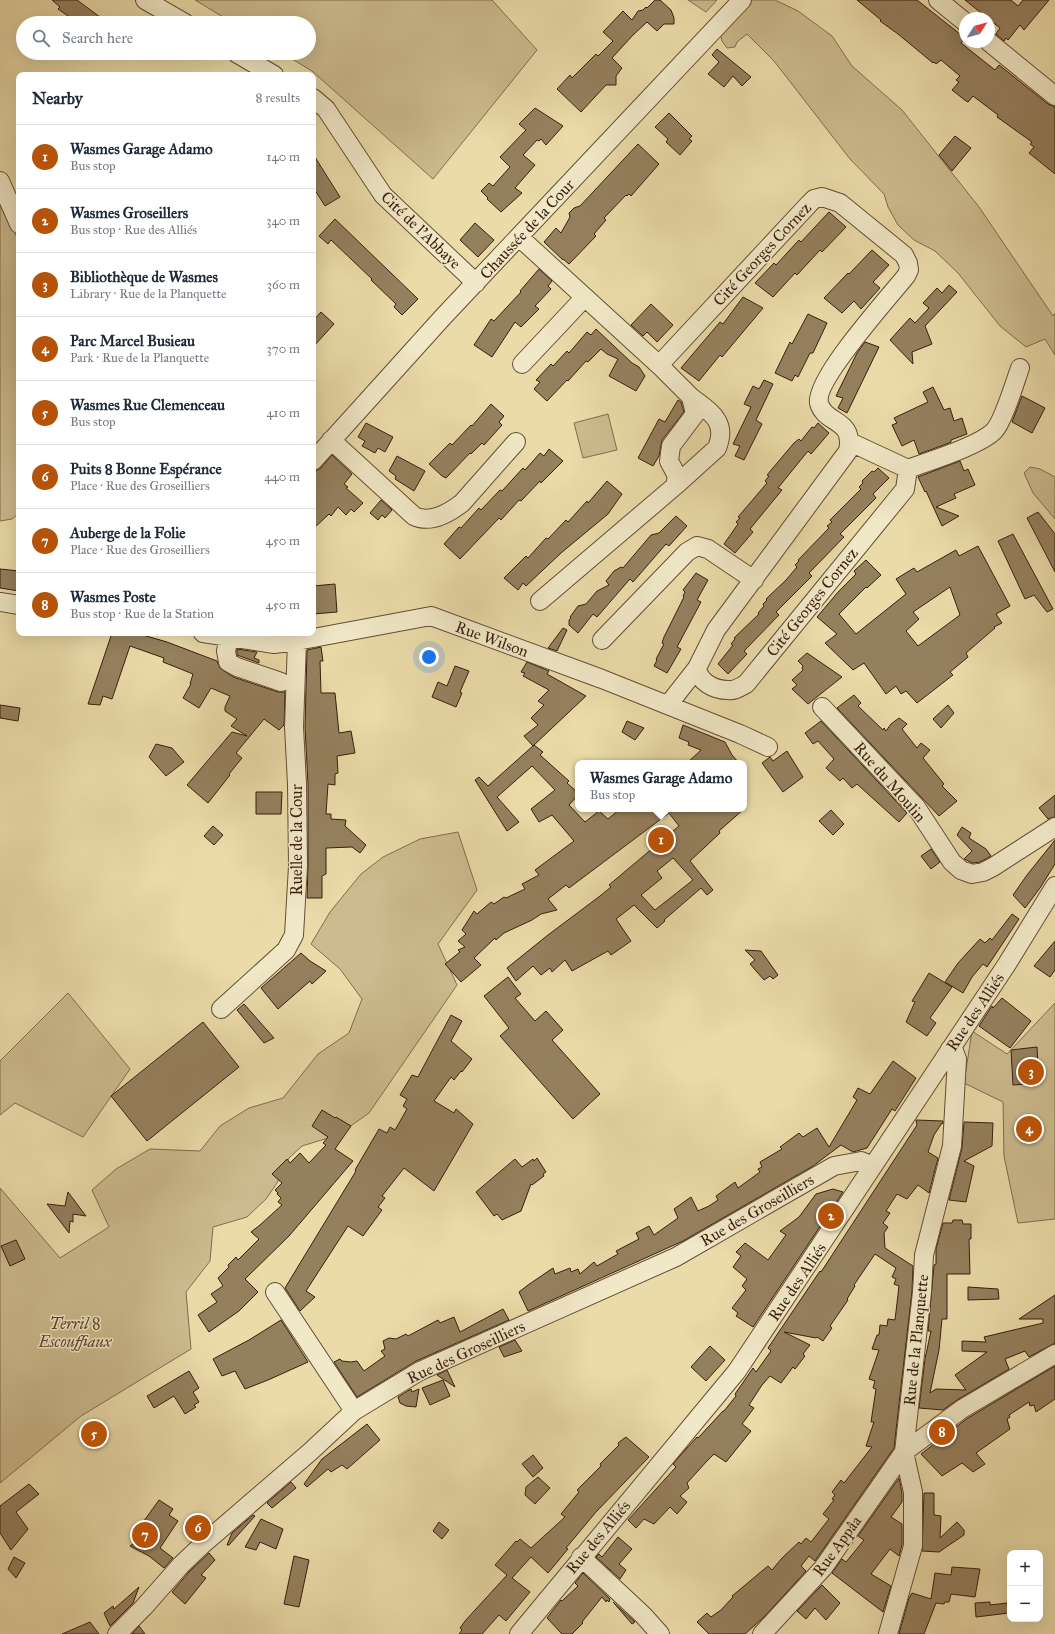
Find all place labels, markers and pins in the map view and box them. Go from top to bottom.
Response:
pin: 1 [648,825,674,855]
pin: 3 [1018,1057,1044,1087]
pin: 4 [1016,1114,1042,1144]
pin: 2 [818,1201,844,1231]
pin: 8 [929,1417,955,1447]
pin: 5 [81,1419,107,1449]
pin: 6 [185,1513,211,1543]
pin: 7 [132,1520,158,1550]

